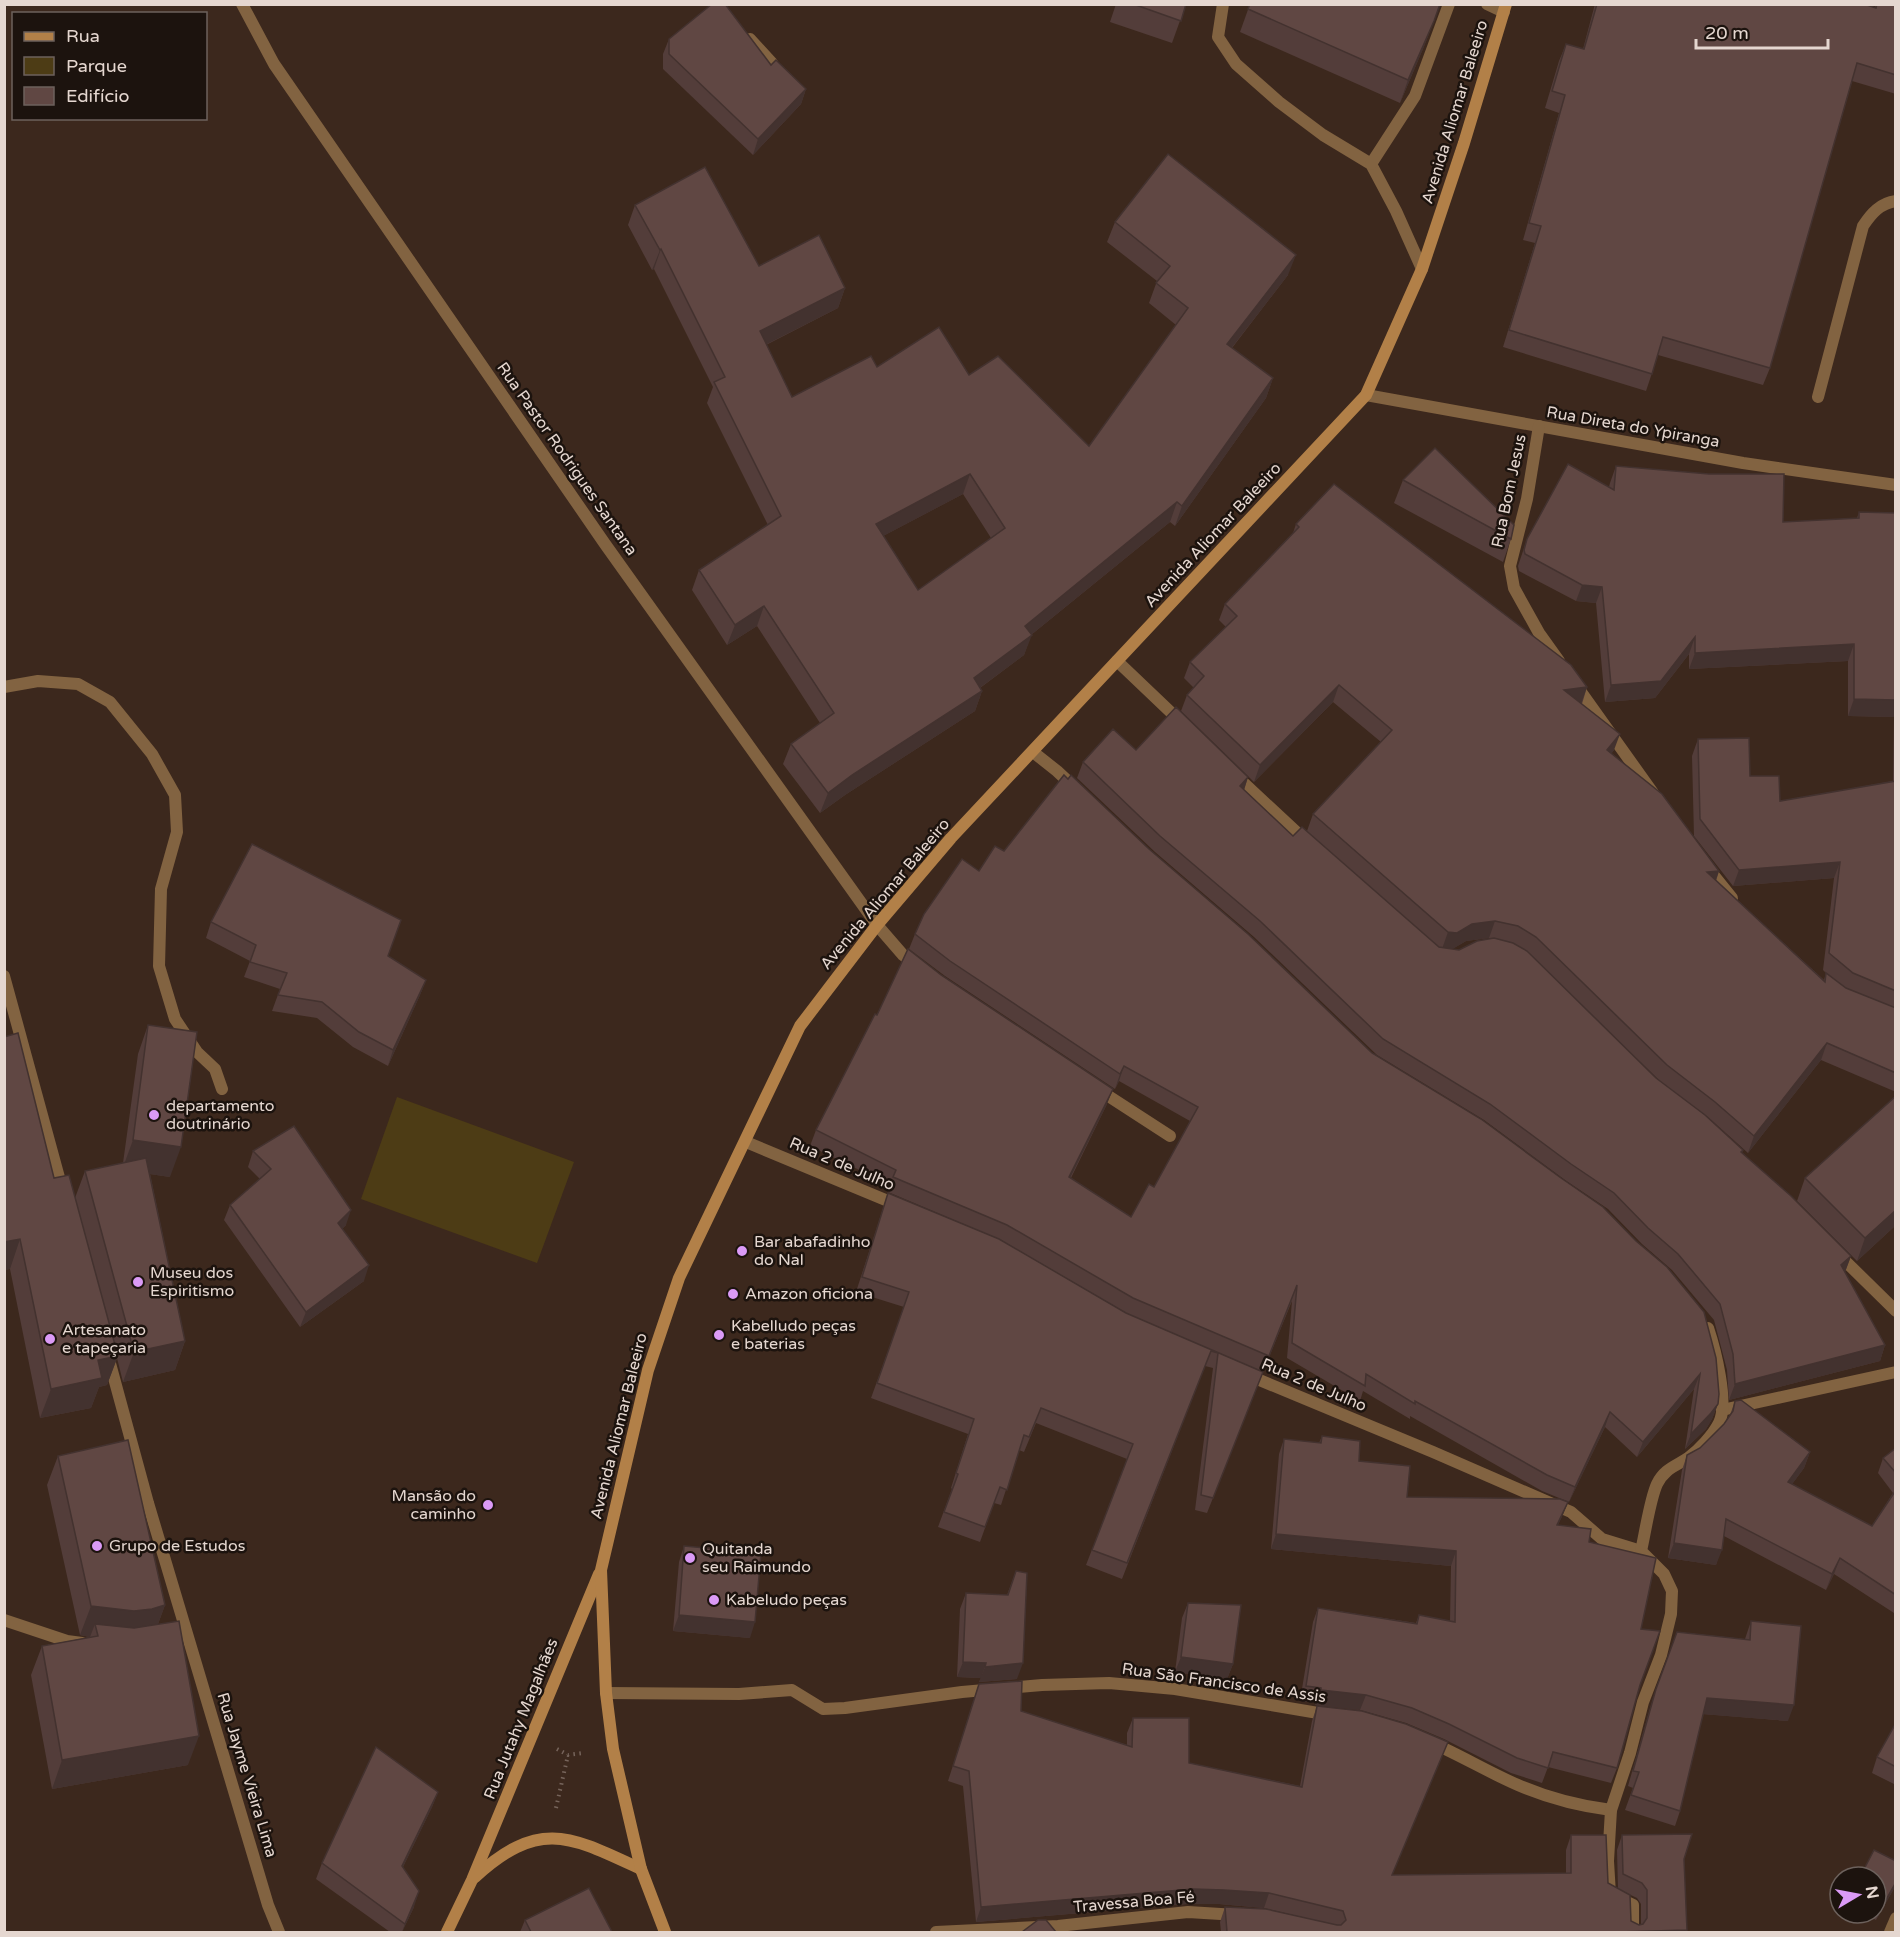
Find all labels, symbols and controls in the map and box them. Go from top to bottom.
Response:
legend [12,12,207,120]
scale bar [1696,12,1828,50]
street label: Avenida Aliomar Baleeiro [1418,18,1492,206]
text: 20 m [1705,22,1749,44]
text: Rua [66,25,100,47]
text: Parque [66,55,127,77]
text: Edifício [66,85,130,107]
street label: Rua Pastor Rodrigues Santana [492,358,642,560]
street label: Rua Direta do Ypiranga [1545,402,1721,452]
street label: Rua Bom Jesus [1487,432,1531,550]
street label: Avenida Aliomar Baleeiro [1141,458,1285,612]
street label: Avenida Aliomar Baleeiro [816,814,954,974]
place label: departamento doutrinário [166,1096,275,1134]
marker: departamento doutrinário [147,1108,161,1122]
street label: Rua 2 de Julho [786,1133,898,1195]
place label: Bar abafadinho do Nal [754,1232,870,1270]
marker: Bar abafadinho do Nal [735,1244,749,1258]
place label: Museu dos Espiritismo [150,1263,234,1301]
marker: Museu dos Espiritismo [131,1275,145,1289]
place label: Amazon oficiona [745,1284,873,1304]
marker: Amazon oficiona [726,1287,740,1301]
place label: Kabelludo peças e baterias [731,1316,856,1354]
place label: Artesanato e tapeçaria [62,1320,146,1358]
marker: Kabelludo peças e baterias [712,1328,726,1342]
street label: Avenida Aliomar Baleeiro [586,1331,652,1521]
marker: Artesanato e tapeçaria [43,1332,57,1346]
street label: Rua 2 de Julho [1258,1354,1370,1416]
place label: Mansão do caminho [391,1486,476,1524]
marker: Mansão do caminho [481,1498,495,1512]
place label: Grupo de Estudos [109,1536,245,1556]
marker: Grupo de Estudos [90,1539,104,1553]
place label: Quitanda seu Raimundo [702,1539,811,1577]
marker: Quitanda seu Raimundo [683,1551,697,1565]
place label: Kabeludo peças [726,1590,847,1610]
marker: Kabeludo peças [707,1593,721,1607]
street label: Rua Jutahy Magalhães [480,1636,562,1802]
street label: Rua São Francisco de Assis [1121,1659,1327,1707]
street label: Rua Jayme Vieira Lima [212,1690,282,1860]
north arrow [1828,1865,1888,1925]
text: N [1861,1885,1883,1901]
street label: Travessa Boa Fé [1072,1887,1196,1917]

